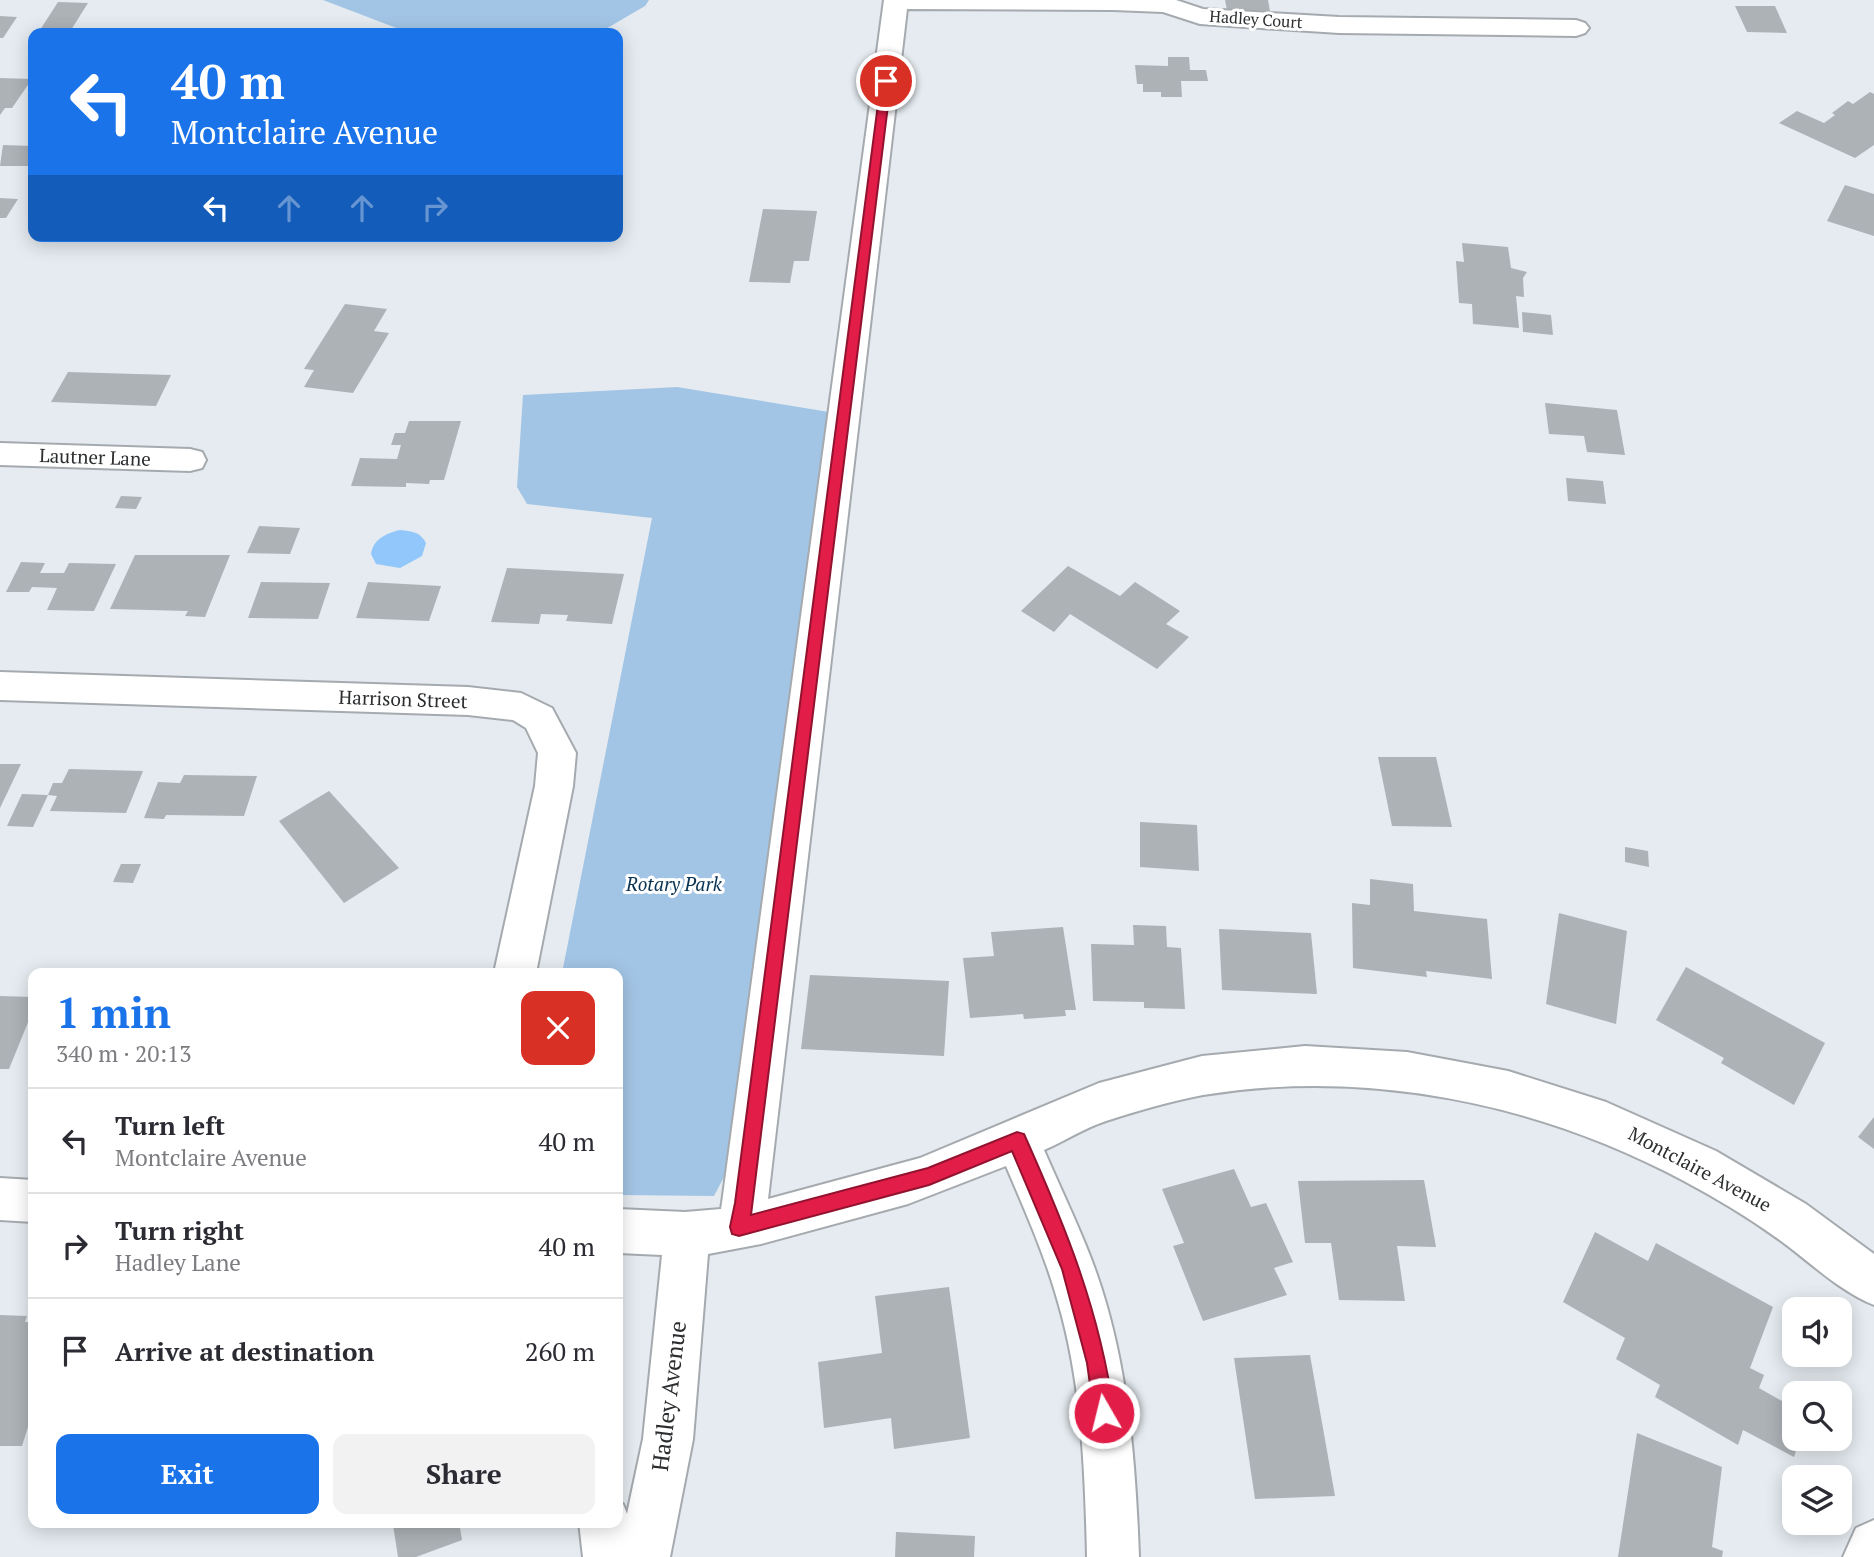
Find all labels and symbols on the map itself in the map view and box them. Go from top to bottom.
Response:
street label: Hadley Court [1209,5,1303,33]
pin [856,51,916,111]
street label: Lautner Lane [39,442,151,471]
street label: Harrison Street [338,684,468,713]
park label: Rotary Park [625,871,723,896]
street label: Montclaire Avenue [1624,1120,1776,1217]
street label: Hadley Avenue [644,1319,693,1473]
position arrow [1067,1376,1141,1450]

